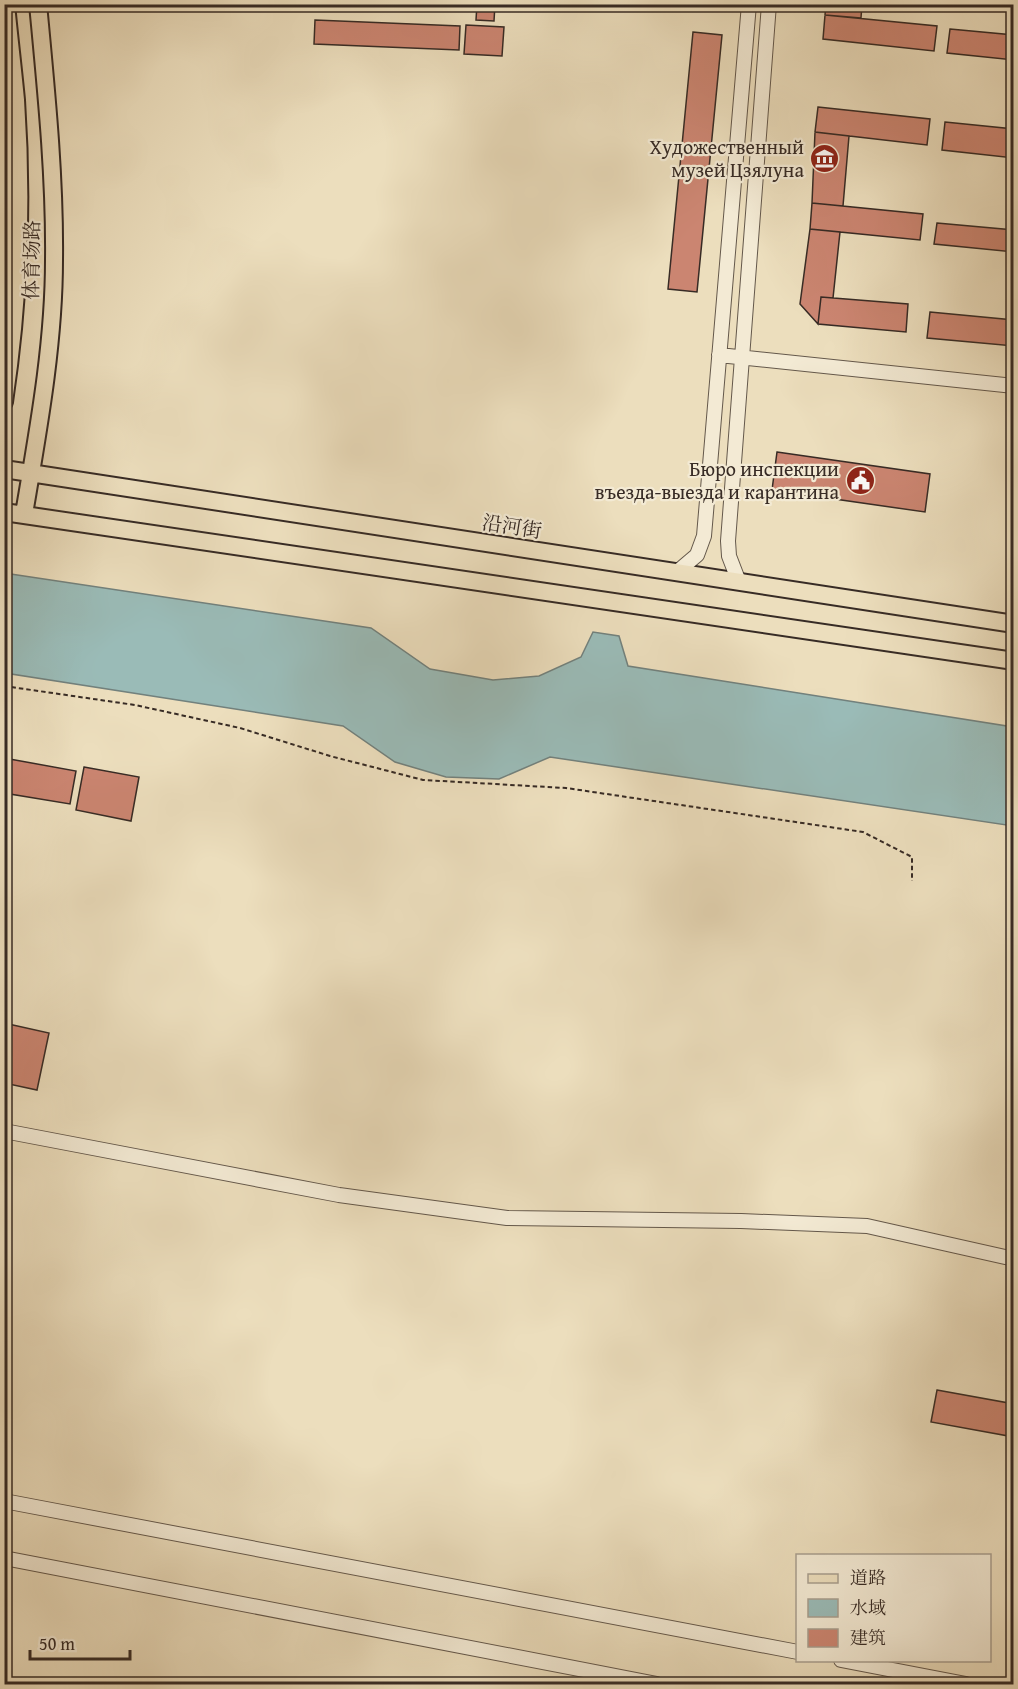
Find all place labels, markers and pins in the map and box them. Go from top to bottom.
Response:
place label: Художественный музей Цзялуна [650,132,804,184]
museum icon: Художественный музей Цзялуна [809,142,841,174]
place label: Бюро инспекции въезда-выезда и карантина [595,454,839,506]
public building icon: Бюро инспекции въезда-выезда и карантина [844,464,876,496]

